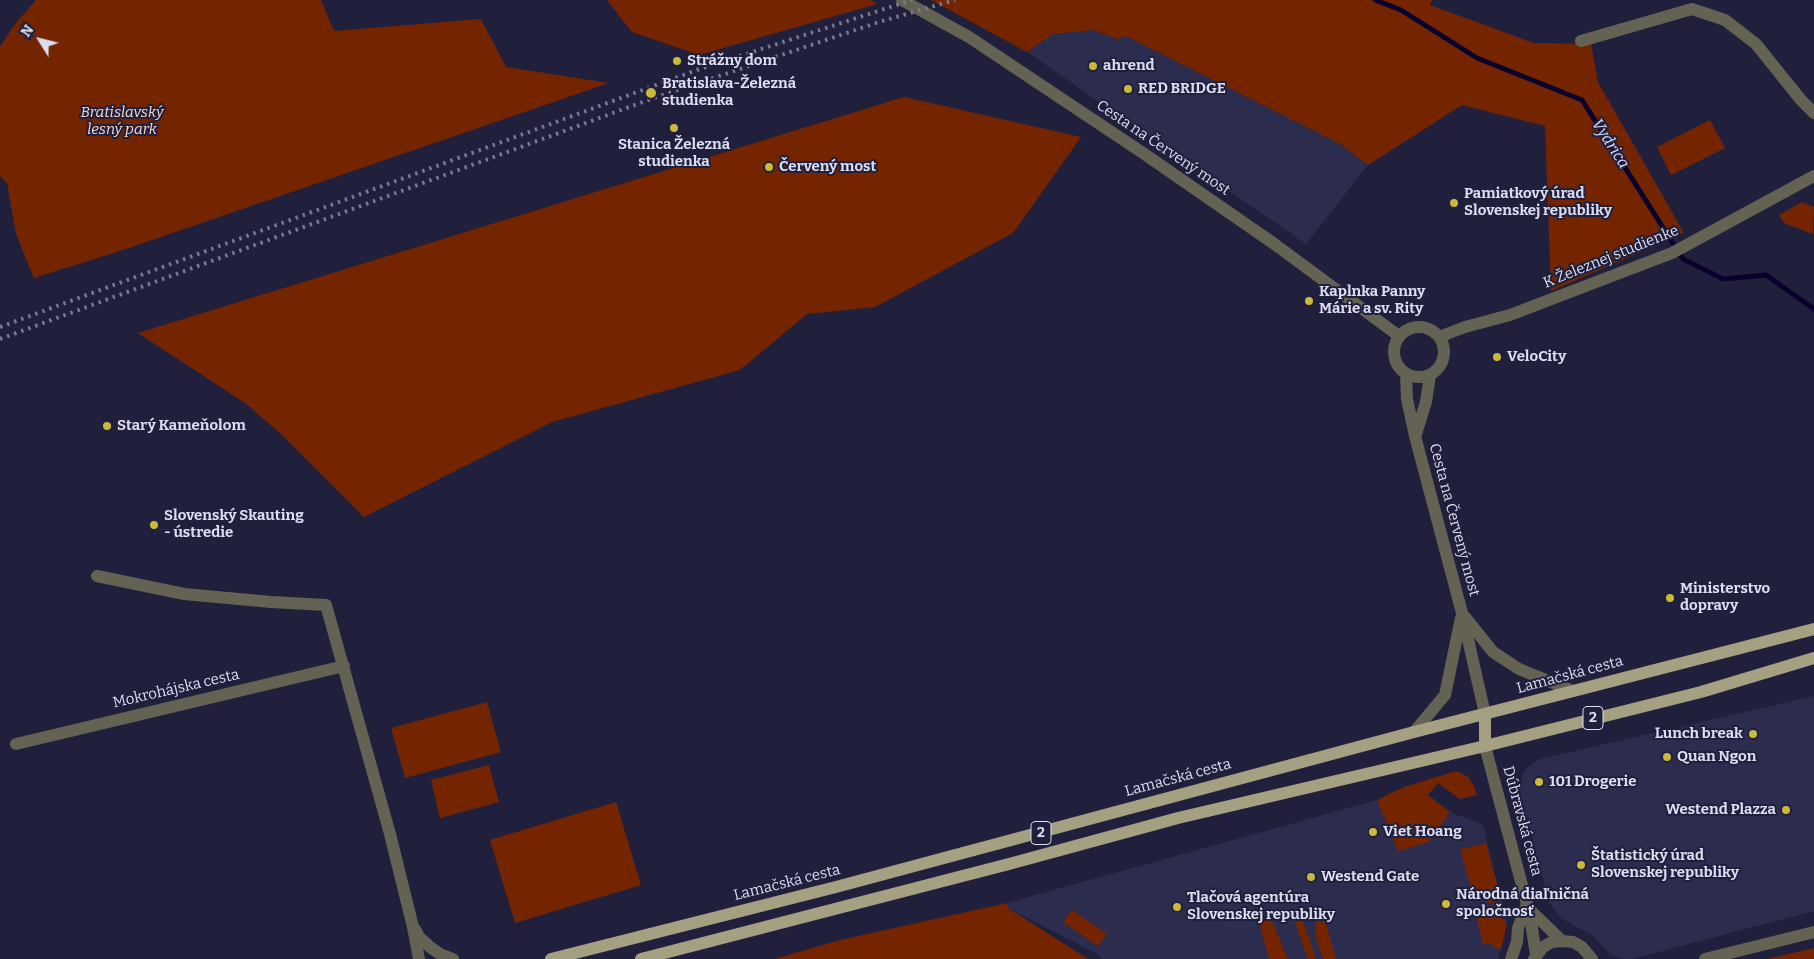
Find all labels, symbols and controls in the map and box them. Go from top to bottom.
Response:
north arrow [15,15,65,65]
text: N [17,22,38,40]
place label: Strážny dom [687,52,777,70]
marker: Strážny dom [671,55,683,67]
place label: ahrend [1103,57,1155,75]
marker: ahrend [1087,60,1099,72]
place label: Bratislava-Železná studienka [662,75,796,110]
place label: RED BRIDGE [1138,80,1226,98]
marker: RED BRIDGE [1122,83,1134,95]
marker: Bratislava-Železná studienka [644,86,658,100]
street label: Cesta na Červený most [1093,97,1233,199]
park label: Bratislavský lesný park [80,104,164,139]
water label: Vydrica [1587,116,1633,172]
marker: Stanica Železná studienka [668,122,680,134]
place label: Stanica Železná studienka [618,136,730,171]
place label: Červený most [779,158,876,176]
marker: Červený most [763,161,775,173]
place label: Pamiatkový úrad Slovenskej republiky [1464,185,1612,220]
marker: Pamiatkový úrad Slovenskej republiky [1448,197,1460,209]
street label: K Železnej studienke [1541,222,1681,292]
place label: Kaplnka Panny Márie a sv. Rity [1319,283,1425,318]
marker: Kaplnka Panny Márie a sv. Rity [1303,295,1315,307]
place label: VeloCity [1507,348,1566,366]
marker: VeloCity [1491,351,1503,363]
place label: Starý Kameňolom [117,417,246,435]
marker: Starý Kameňolom [101,420,113,432]
street label: Cesta na Červený most [1425,442,1483,598]
place label: Slovenský Skauting - ústredie [164,507,304,542]
marker: Slovenský Skauting - ústredie [148,519,160,531]
place label: Ministerstvo dopravy [1680,580,1770,615]
marker: Ministerstvo dopravy [1664,592,1676,604]
street label: Lamačská cesta [1515,652,1625,698]
street label: Mokrohájska cesta [111,666,241,712]
road number: 2 [1583,706,1603,730]
place label: Lunch break [1655,725,1743,743]
marker: Lunch break [1747,728,1759,740]
place label: Quan Ngon [1677,748,1756,766]
marker: Quan Ngon [1661,751,1673,763]
street label: Lamačská cesta [1123,755,1233,801]
street label: Dúbravská cesta [1499,764,1545,878]
place label: 101 Drogerie [1549,773,1637,791]
marker: 101 Drogerie [1533,776,1545,788]
place label: Westend Plazza [1665,801,1776,819]
marker: Westend Plazza [1780,804,1792,816]
road number: 2 [1031,821,1051,844]
place label: Viet Hoang [1383,823,1462,841]
marker: Viet Hoang [1367,826,1379,838]
place label: Štatistický úrad Slovenskej republiky [1591,847,1739,882]
marker: Štatistický úrad Slovenskej republiky [1575,859,1587,871]
street label: Lamačská cesta [732,861,842,905]
place label: Westend Gate [1321,868,1419,886]
marker: Westend Gate [1305,871,1317,883]
place label: Národná diaľničná spoločnosť [1456,886,1589,921]
place label: Tlačová agentúra Slovenskej republiky [1187,889,1335,924]
marker: Národná diaľničná spoločnosť [1440,898,1452,910]
marker: Tlačová agentúra Slovenskej republiky [1171,901,1183,913]

